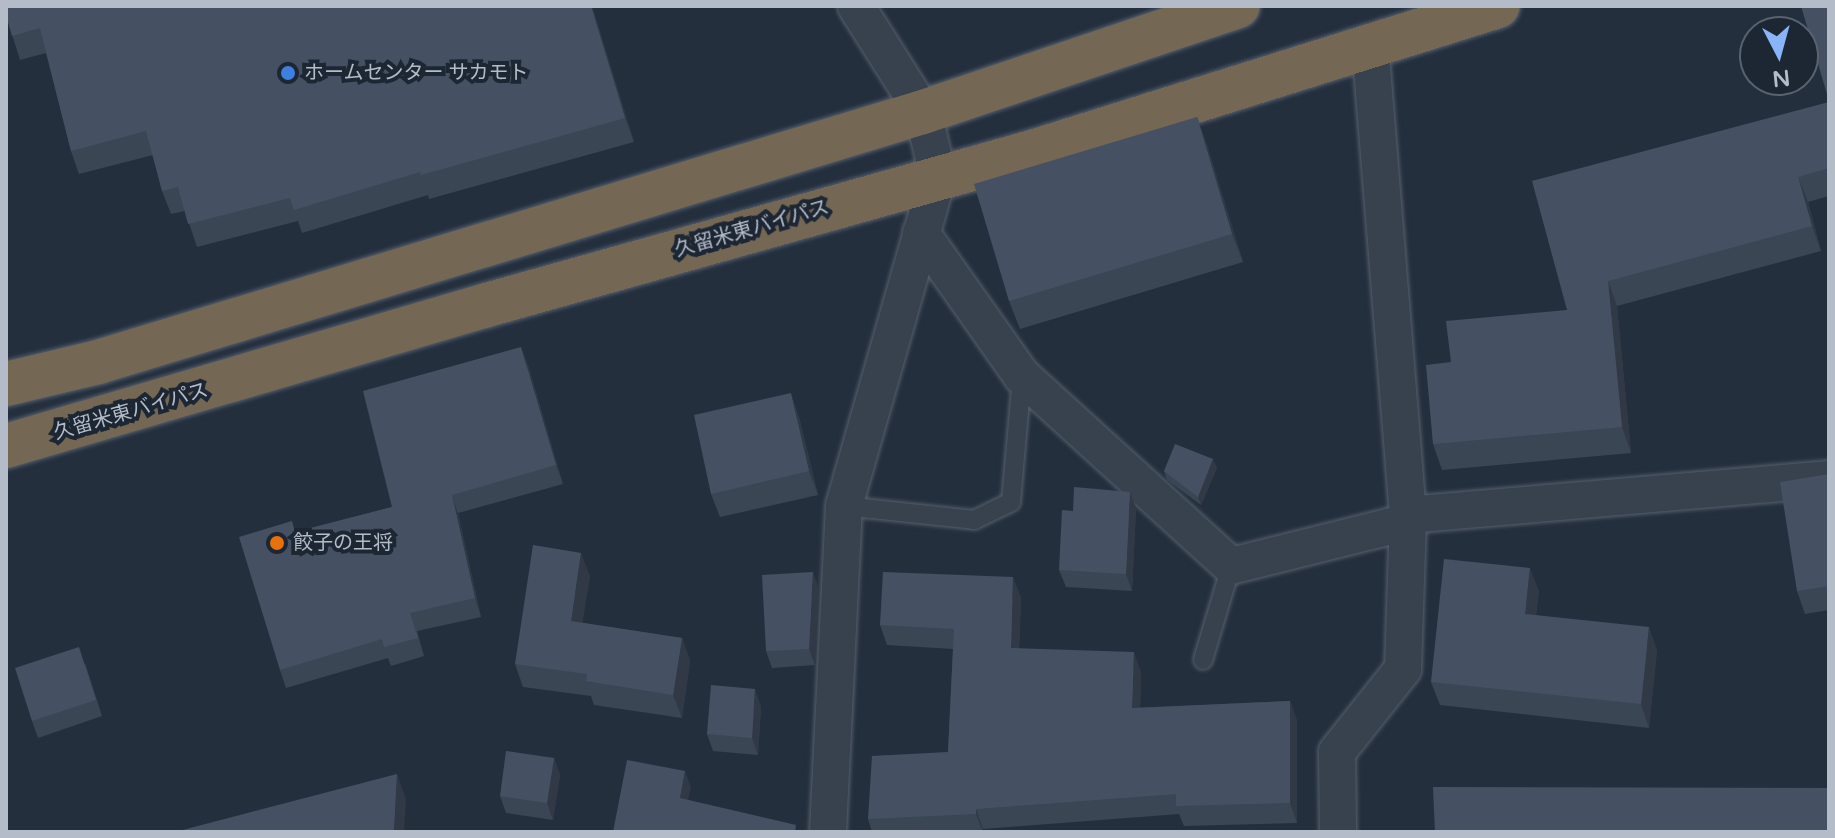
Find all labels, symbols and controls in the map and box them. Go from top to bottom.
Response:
north arrow [1739,16,1819,96]
place label: ホームセンター サカモト [304,61,529,85]
marker: ホームセンター サカモト [279,64,297,82]
text: N [1771,64,1791,92]
street label: 久留米東バイパス [672,195,832,263]
street label: 久留米東バイパス [51,378,211,446]
place label: 餃子の王将 [293,531,393,555]
marker: 餃子の王将 [268,534,286,552]

